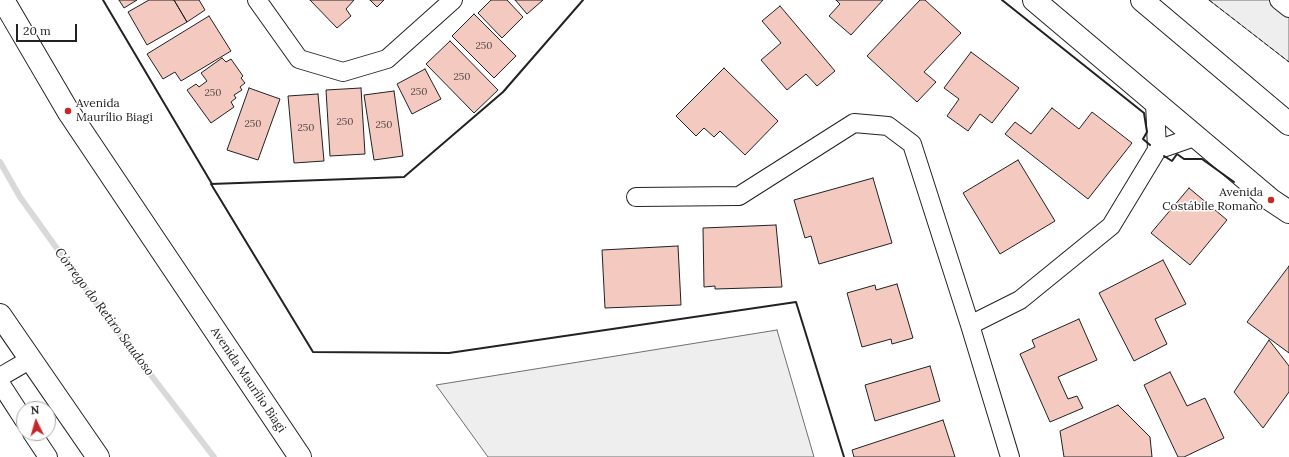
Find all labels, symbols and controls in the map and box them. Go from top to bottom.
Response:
scale bar [18,16,79,42]
text: 20 m [23,23,51,38]
house number: 250 [475,40,493,52]
house number: 250 [453,71,471,83]
house number: 250 [410,86,428,98]
house number: 250 [204,87,222,99]
place label: Avenida Maurílio Biagi [76,97,153,125]
marker: Avenida Maurílio Biagi [63,106,73,116]
house number: 250 [336,116,354,128]
house number: 250 [244,118,262,130]
house number: 250 [375,119,393,131]
house number: 250 [297,122,315,134]
place label: Avenida Costábile Romano [1162,186,1263,214]
marker: Avenida Costábile Romano [1266,195,1276,205]
water label: Córrego do Retiro Saudoso [51,245,157,379]
street label: Avenida Maurílio Biagi [207,325,289,435]
north arrow [16,401,56,441]
text: N [30,403,40,417]

